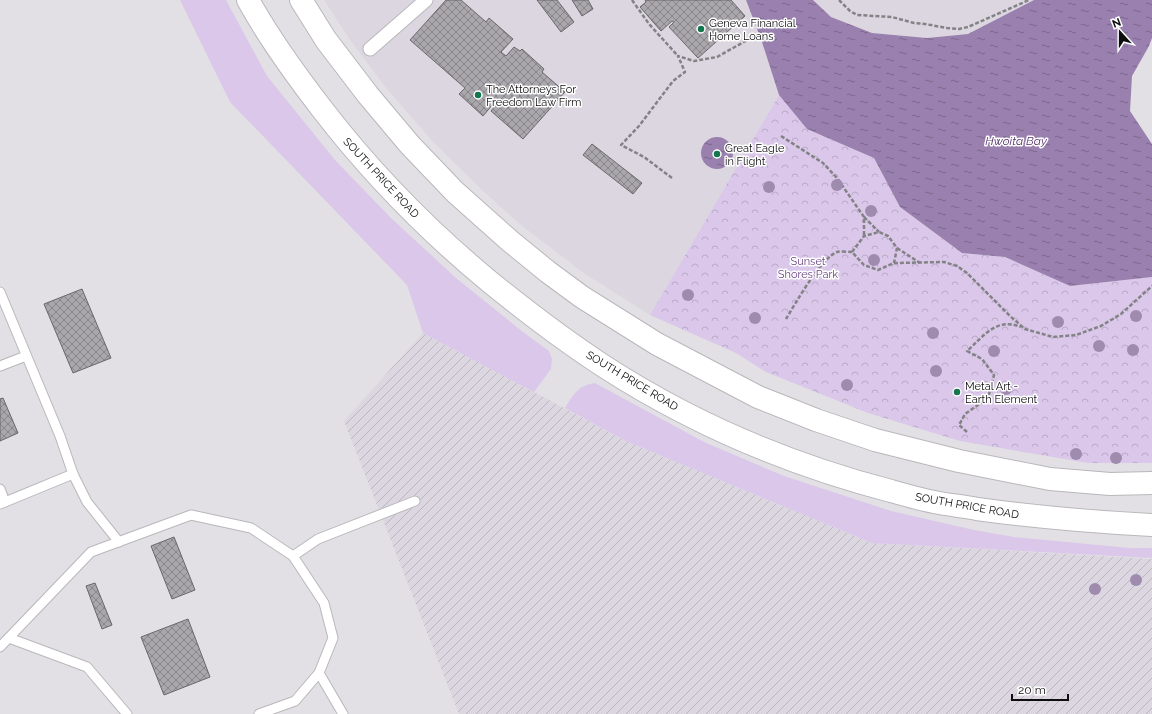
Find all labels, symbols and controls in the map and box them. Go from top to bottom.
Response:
north arrow [1100,12,1140,52]
text: N [1110,16,1123,31]
place label: Geneva Financial Home Loans [709,17,796,43]
marker: Geneva Financial Home Loans [696,24,706,34]
place label: The Attorneys For Freedom Law Firm [486,83,581,109]
marker: The Attorneys For Freedom Law Firm [473,90,483,100]
water label: Hwoita Bay [985,134,1048,148]
street label: SOUTH PRICE ROAD [340,135,422,221]
place label: Great Eagle in Flight [725,142,785,168]
marker: Great Eagle in Flight [712,149,722,159]
park label: Sunset Shores Park [778,255,838,281]
street label: SOUTH PRICE ROAD [584,348,681,414]
place label: Metal Art - Earth Element [965,380,1037,406]
marker: Metal Art - Earth Element [952,387,962,397]
street label: SOUTH PRICE ROAD [914,490,1020,522]
scale bar [1012,676,1068,702]
text: 20 m [1018,683,1046,697]

